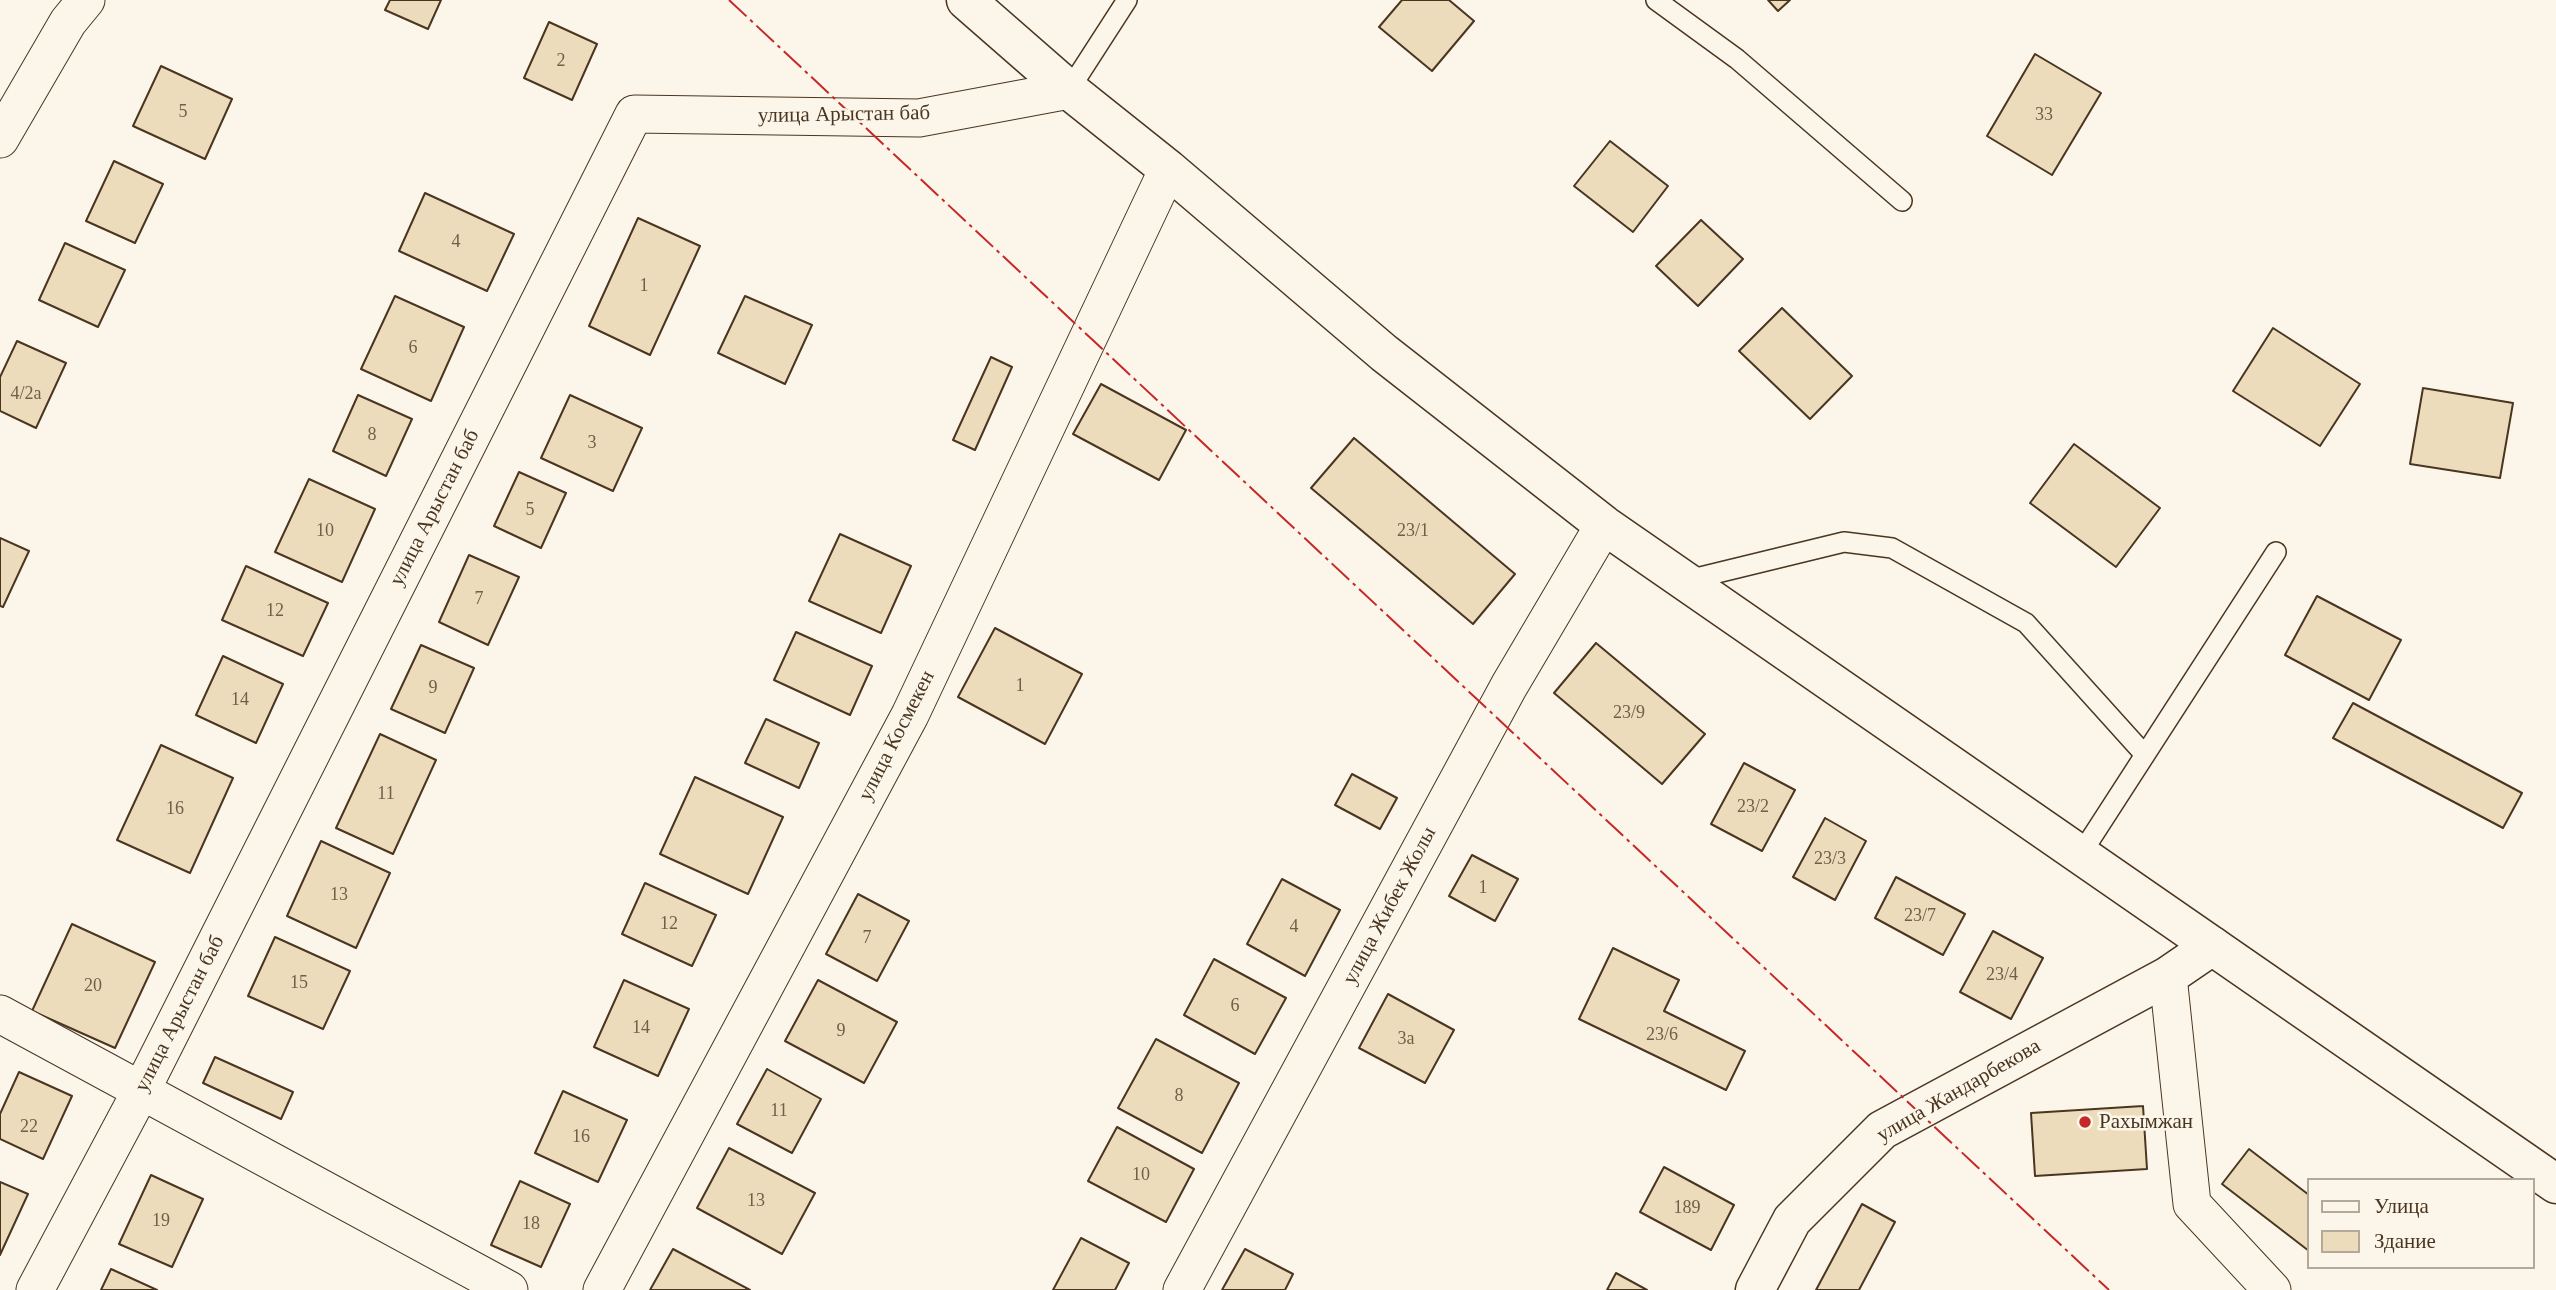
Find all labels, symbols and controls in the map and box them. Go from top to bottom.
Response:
house number: 2 [556,50,566,72]
house number: 5 [178,101,188,123]
street label: улица Арыстан баб [758,101,930,129]
house number: 33 [2035,104,2053,126]
house number: 4 [452,231,460,253]
house number: 1 [640,275,648,297]
house number: 6 [408,337,418,359]
house number: 4/2а [11,383,41,405]
house number: 8 [368,424,377,446]
street label: улица Арыстан баб [385,426,485,590]
house number: 3 [588,432,596,454]
house number: 5 [526,499,534,521]
house number: 10 [316,520,334,542]
house number: 23/1 [1397,520,1429,542]
house number: 7 [475,588,484,610]
house number: 12 [266,600,284,622]
street label: улица Космекен [853,666,941,806]
house number: 1 [1016,675,1024,697]
house number: 9 [428,677,438,699]
house number: 14 [231,689,249,711]
house number: 23/9 [1613,702,1645,724]
house number: 11 [377,783,395,805]
house number: 23/2 [1737,796,1769,818]
house number: 16 [166,798,184,820]
street label: улица Жибек Жолы [1338,823,1442,989]
house number: 23/3 [1814,848,1846,870]
house number: 1 [1478,877,1488,899]
house number: 13 [330,884,348,906]
house number: 23/7 [1904,905,1936,927]
house number: 12 [660,913,678,935]
house number: 4 [1290,916,1298,938]
house number: 7 [862,927,872,949]
street label: улица Арыстан баб [130,932,230,1096]
house number: 23/4 [1986,964,2018,986]
house number: 15 [290,972,308,994]
house number: 20 [84,975,102,997]
house number: 6 [1230,995,1240,1017]
house number: 14 [632,1017,650,1039]
house number: 9 [836,1020,846,1042]
house number: 23/6 [1646,1024,1678,1046]
house number: 3а [1398,1028,1414,1050]
street label: улица Жандарбекова [1873,1034,2045,1148]
house number: 8 [1174,1085,1184,1107]
house number: 11 [770,1100,788,1122]
place label: Рахымжан [2099,1109,2193,1135]
marker: Рахымжан [2077,1114,2093,1130]
house number: 22 [20,1116,38,1138]
house number: 16 [572,1126,590,1148]
house number: 10 [1132,1164,1150,1186]
legend [2308,1178,2535,1269]
house number: 13 [747,1190,765,1212]
text: Улица [2374,1194,2429,1218]
house number: 189 [1674,1197,1700,1219]
house number: 19 [152,1210,170,1232]
house number: 18 [522,1213,540,1235]
text: Здание [2374,1229,2436,1253]

